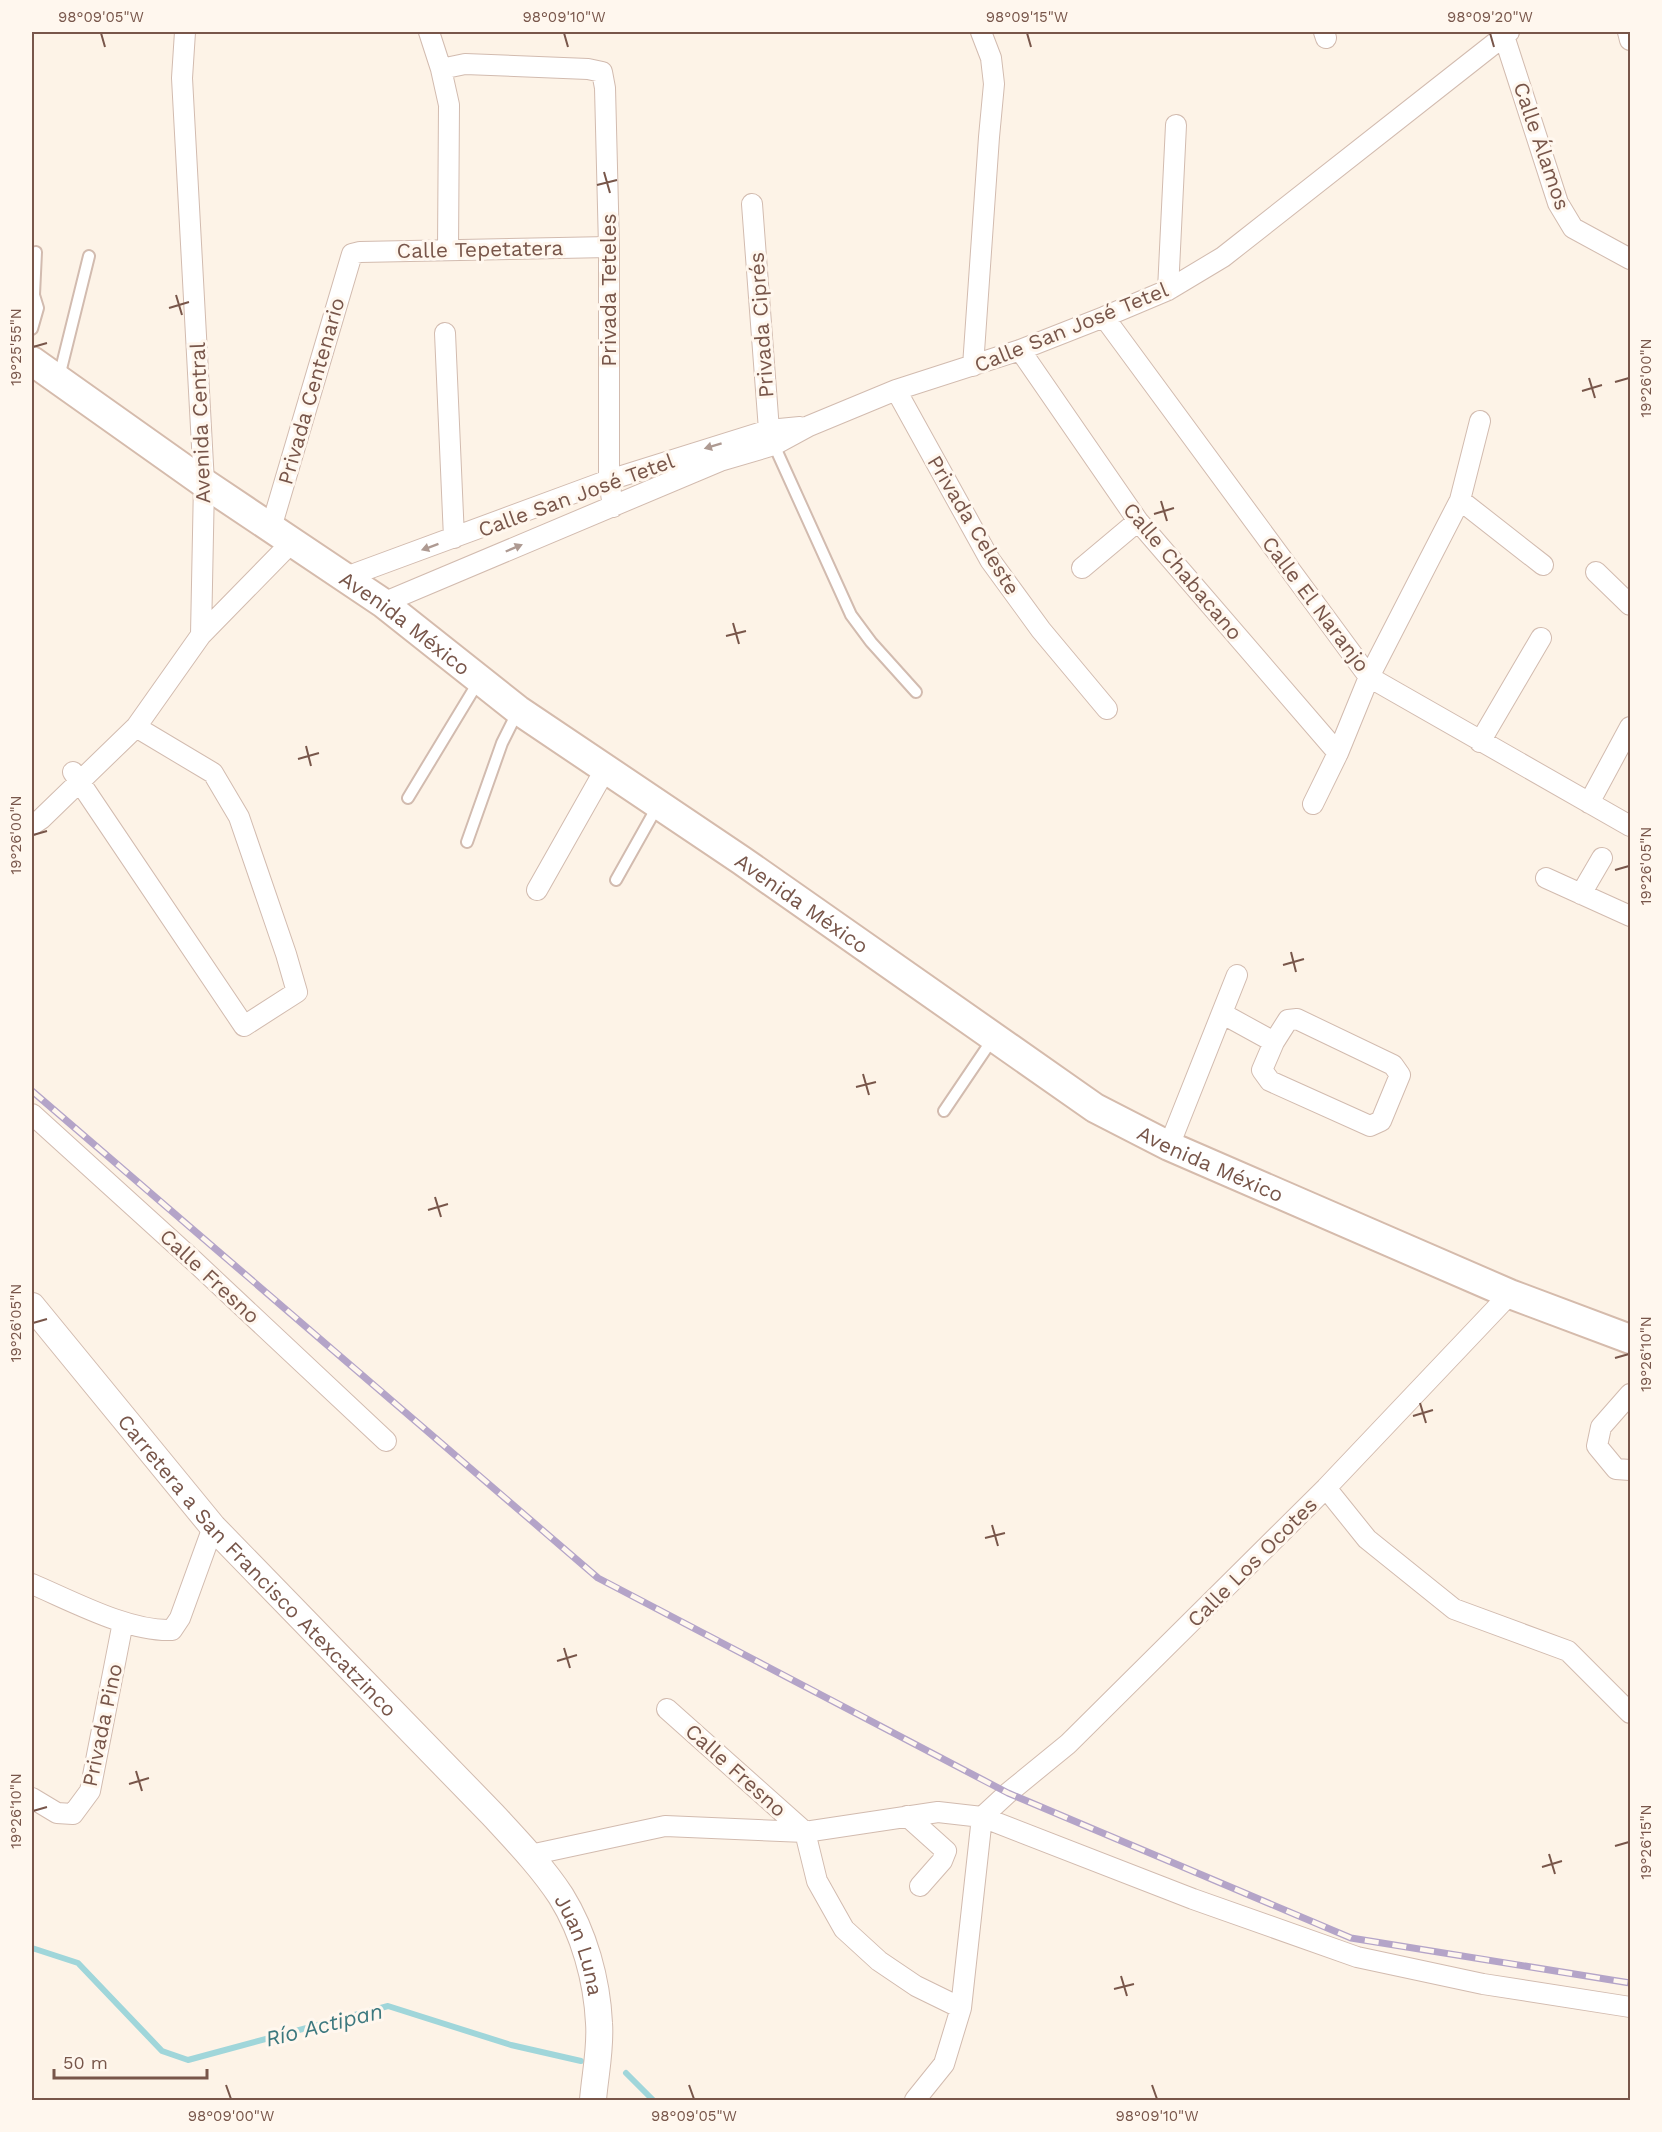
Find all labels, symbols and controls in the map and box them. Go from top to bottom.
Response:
text: 98°09'05"W [58,8,144,26]
text: 98°09'10"W [522,8,606,26]
text: 98°09'15"W [986,8,1068,26]
text: 98°09'20"W [1447,8,1533,26]
street label: Calle Álamos [1508,79,1576,213]
street label: Privada Teteles [596,213,621,367]
street label: Calle Tepetatera [396,235,564,263]
street label: Privada Ciprés [743,251,779,399]
street label: Calle San José Tetel [970,276,1172,377]
street label: Privada Centenario [272,295,350,487]
text: 19°25'55"N [7,308,25,386]
text: 19°26'00"N [1637,338,1655,418]
street label: Avenida Central [185,341,215,504]
one-way arrow [704,442,722,452]
street label: Calle San José Tetel [475,448,678,542]
street label: Privada Celeste [923,451,1025,599]
street label: Calle Chabacano [1118,497,1248,645]
street label: Calle El Naranjo [1257,531,1375,677]
one-way arrow [421,542,439,552]
one-way arrow [506,543,524,553]
street label: Avenida México [335,565,476,680]
text: 19°26'00"N [7,795,25,875]
text: 19°26'05"N [1637,827,1655,905]
street label: Avenida México [731,847,874,958]
street label: Avenida México [1134,1120,1288,1207]
street label: Calle Fresno [155,1223,265,1329]
text: 19°26'05"N [7,1284,25,1362]
text: 19°26'10"N [1637,1316,1655,1392]
street label: Carretera a San Francisco Atexcatzinco [113,1409,403,1722]
street label: Calle Los Ocotes [1182,1492,1322,1632]
street label: Privada Pino [77,1661,127,1789]
street label: Calle Fresno [680,1718,792,1822]
text: 19°26'10"N [7,1773,25,1849]
text: 19°26'15"N [1637,1804,1655,1880]
street label: Juan Luna [550,1889,609,1998]
water label: Río Actipan [263,1998,385,2052]
scale bar [54,2042,207,2080]
text: 50 m [63,2052,108,2073]
text: 98°09'00"W [188,2107,274,2125]
text: 98°09'05"W [651,2107,737,2125]
text: 98°09'10"W [1115,2107,1199,2125]

